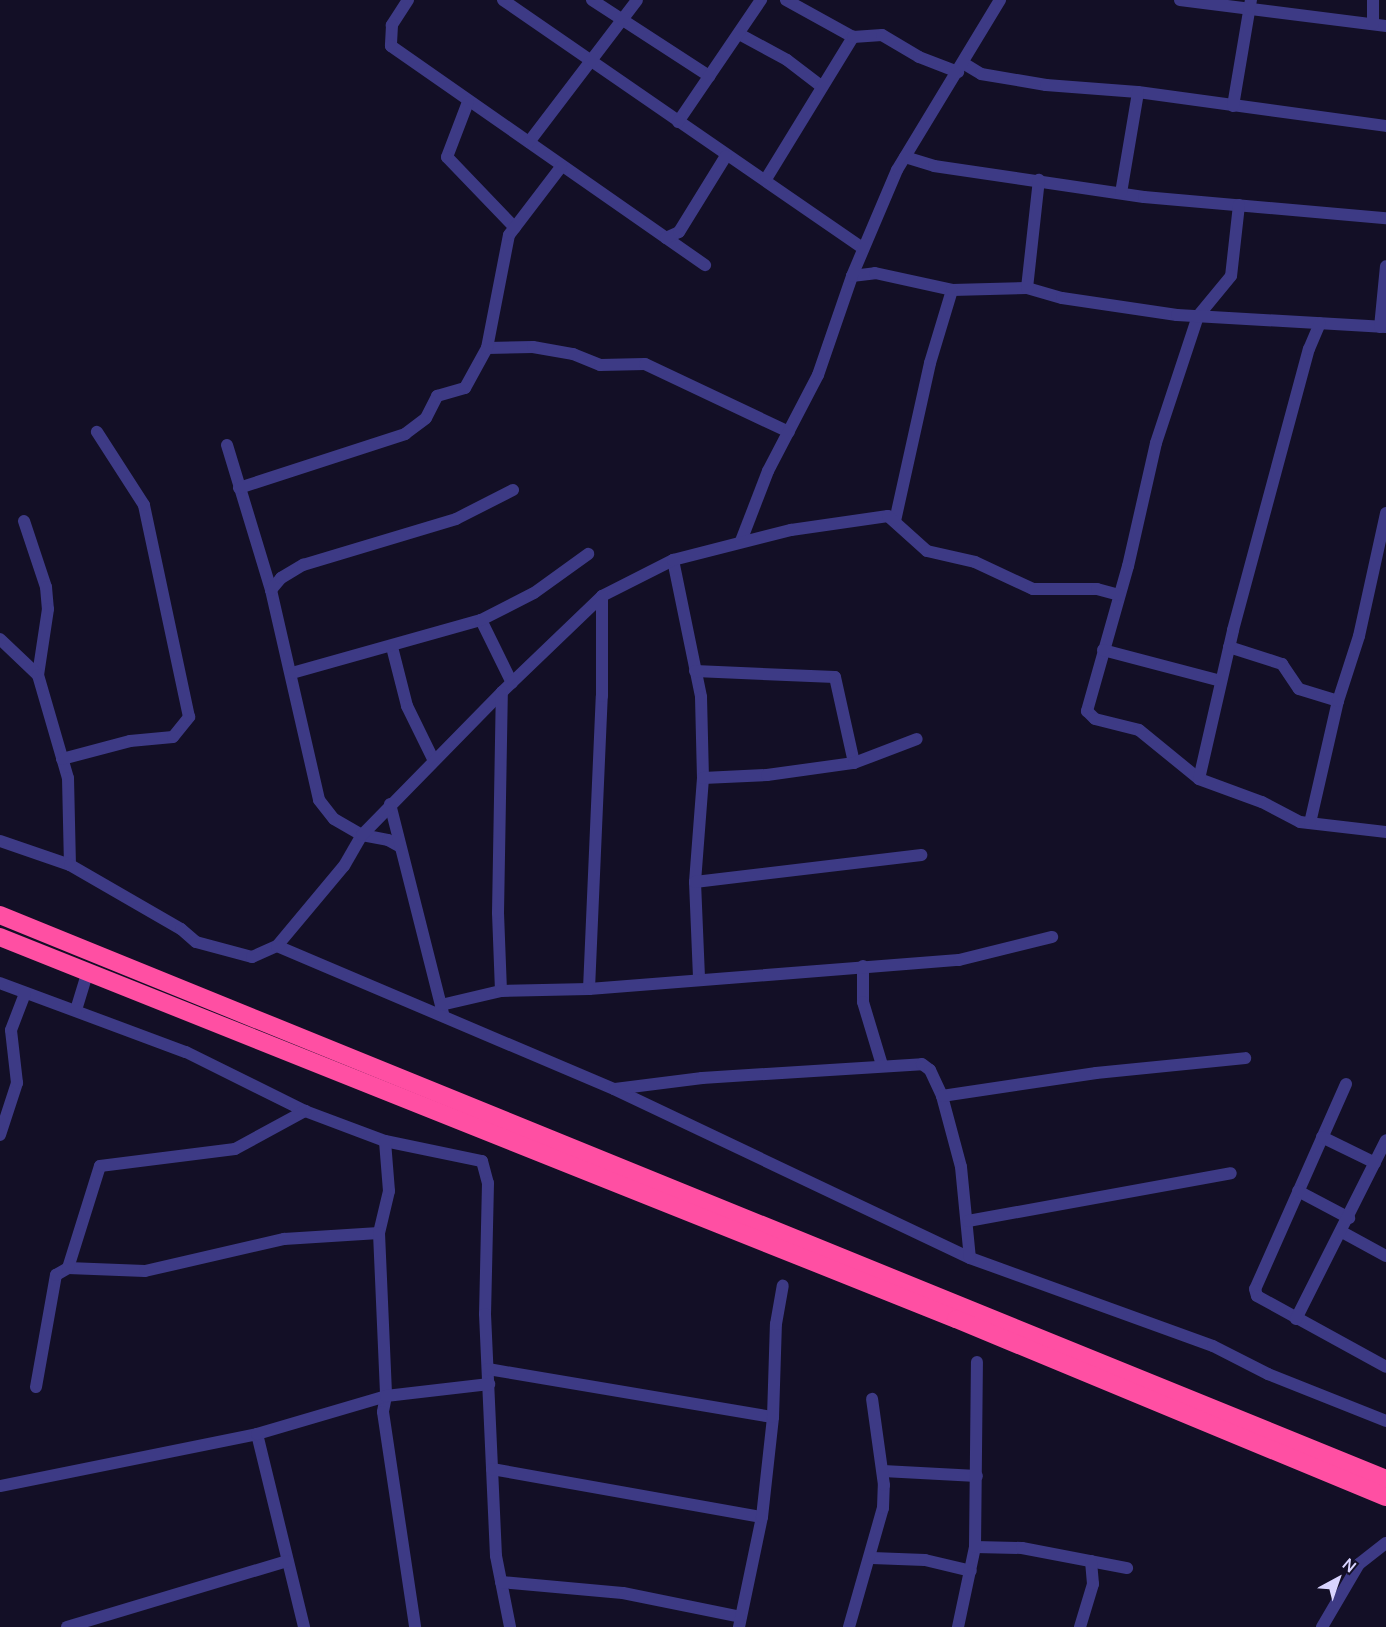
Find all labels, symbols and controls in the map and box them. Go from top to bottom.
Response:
north arrow [1308,1549,1368,1609]
text: N [1338,1553,1361,1577]

